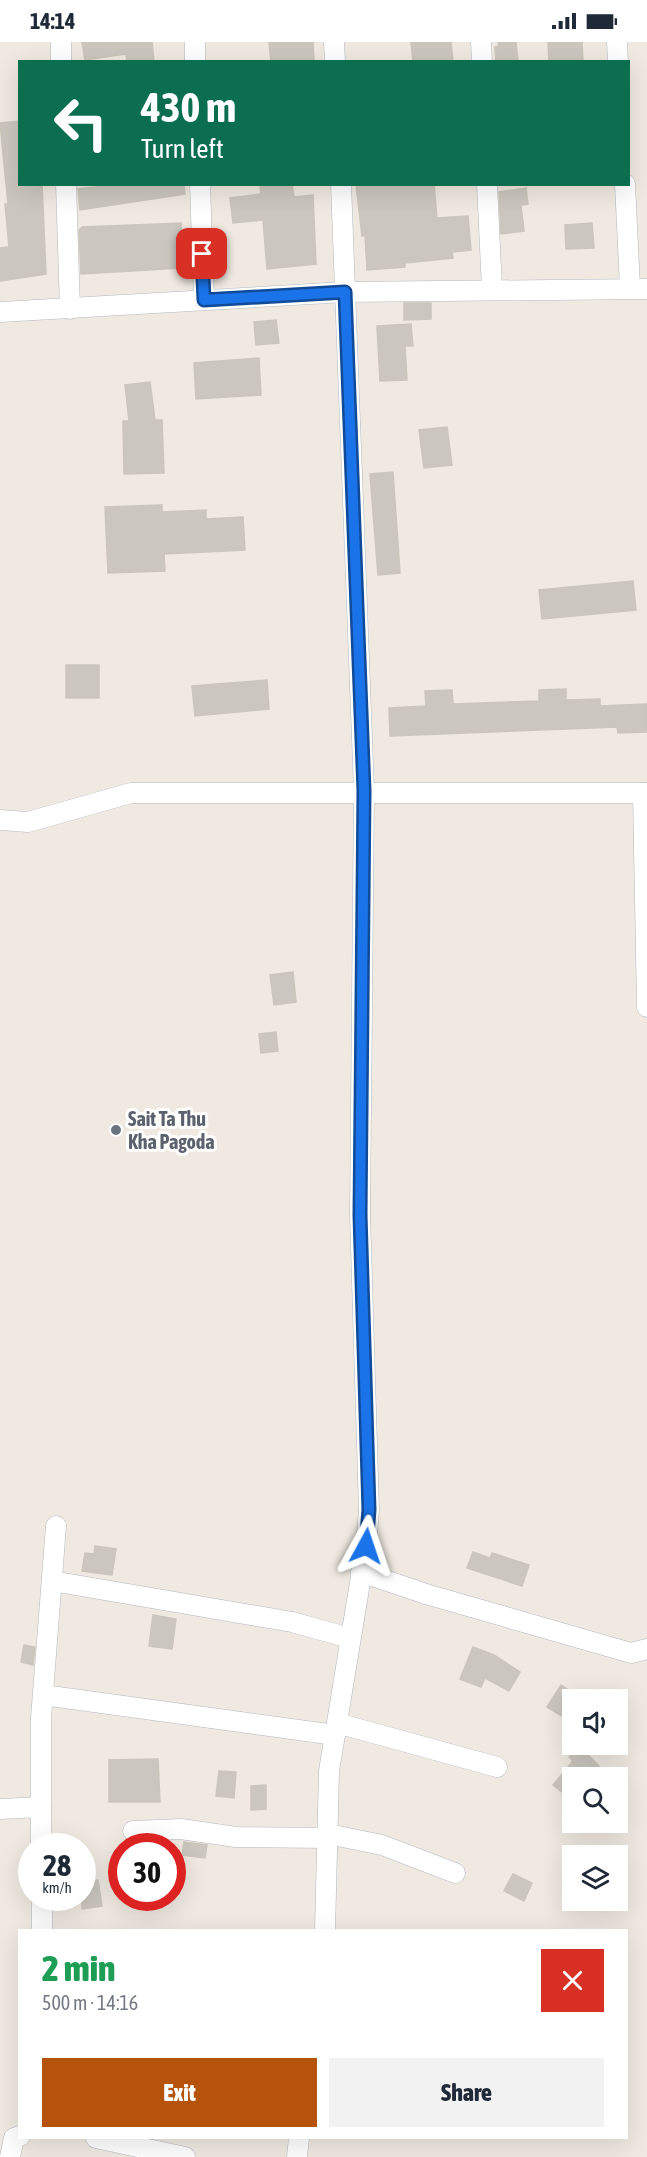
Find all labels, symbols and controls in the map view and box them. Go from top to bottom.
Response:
text: 14:14 [30,8,75,34]
text: 430 m [141,83,236,131]
icon: left [42,84,120,162]
text: Turn left [141,133,224,164]
pin [176,228,227,279]
icon: arrive [185,237,218,270]
place label: Sait Ta Thu Kha Pagoda [128,1107,215,1153]
marker: Sait Ta Thu Kha Pagoda [109,1123,123,1137]
position arrow [334,1514,398,1578]
map controls [562,1689,628,1911]
button: sound [562,1689,628,1755]
button: search [562,1767,628,1833]
speed limit sign: 30 [108,1833,186,1911]
button: layers [562,1845,628,1911]
text: 28 [43,1848,71,1882]
text: km/h [42,1879,72,1896]
text: 2 min [42,1947,116,1989]
button: close [541,1949,604,2012]
text: 500 m · 14:16 [42,1991,138,2014]
button: Exit [42,2058,317,2127]
button: Share [329,2058,604,2127]

